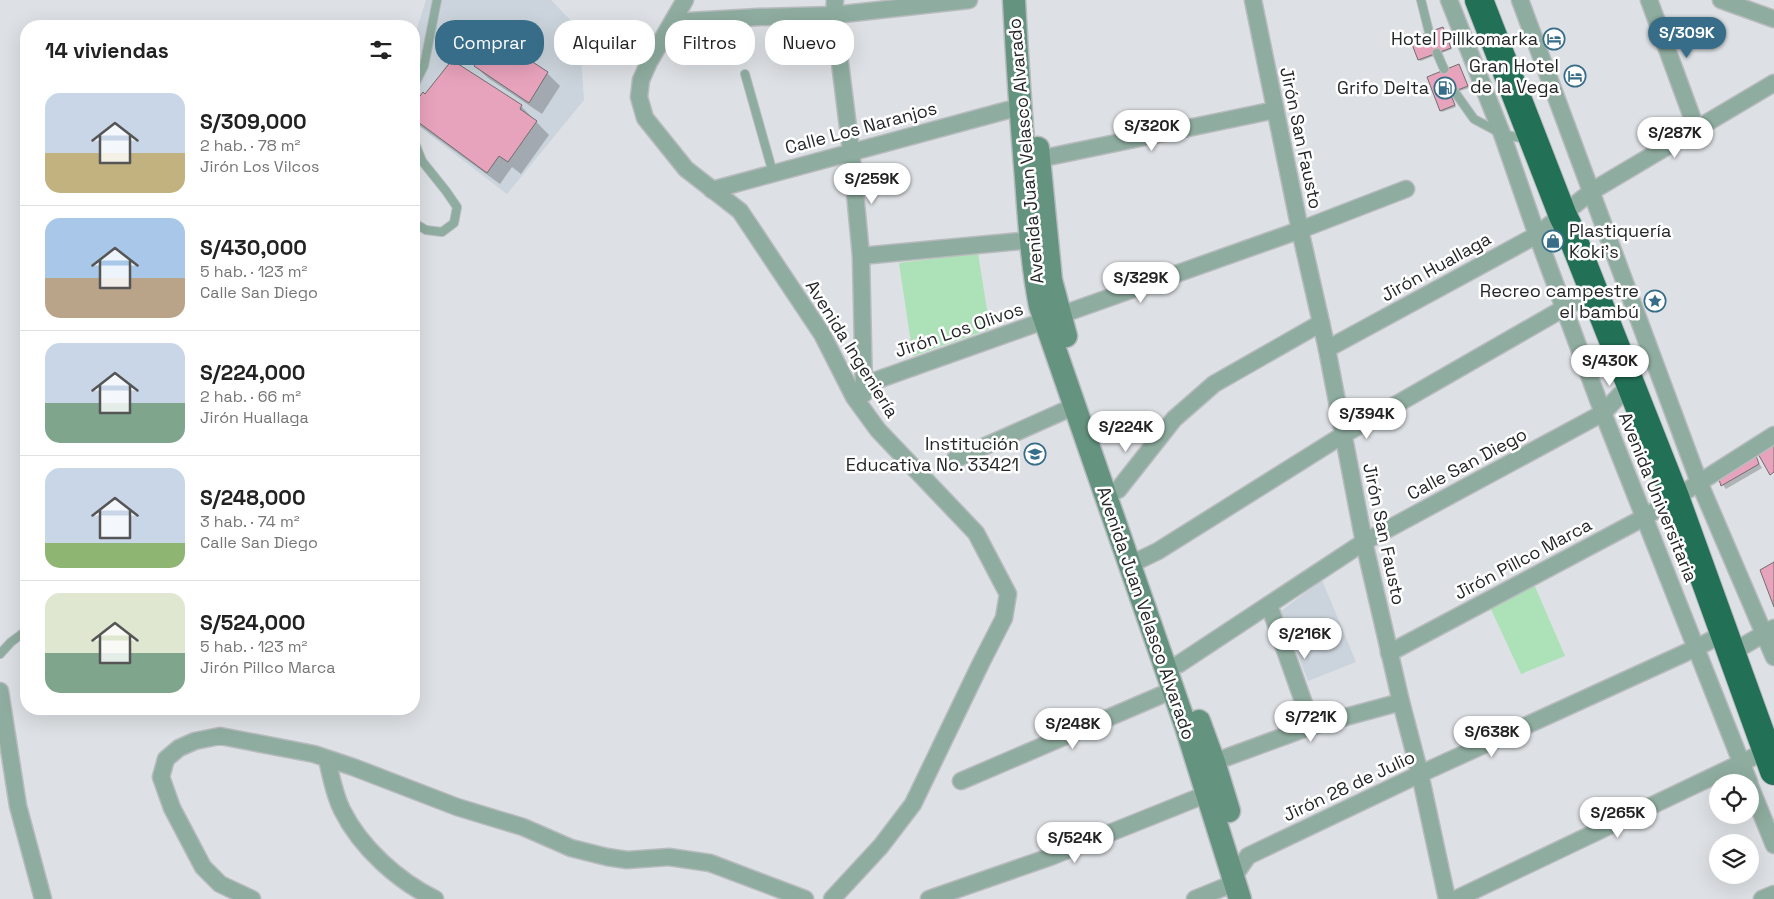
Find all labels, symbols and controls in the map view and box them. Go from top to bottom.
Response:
street label: Avenida Juan Velasco Alvarado [1002,17,1049,285]
pin: S/309K [1646,17,1728,59]
chip: Comprar [435,20,544,65]
chip: Alquilar [554,20,655,65]
chip: Filtros [665,20,755,65]
chip: Nuevo [765,20,854,65]
text: S/309K [1659,22,1715,43]
place label: Hotel Pillkomarka [1391,27,1538,50]
hotel icon: Hotel Pillkomarka [1542,27,1566,51]
icon: filters [367,36,395,64]
text: 14 viviendas [45,37,169,64]
place label: Gran Hotel de la Vega [1469,54,1559,98]
hotel icon: Gran Hotel de la Vega [1563,64,1587,88]
street label: Jirón San Fausto [1275,65,1328,211]
place label: Grifo Delta [1337,76,1429,99]
fuel station icon: Grifo Delta [1433,76,1457,100]
street label: Calle Los Naranjos [782,96,939,159]
text: S/309,000 [200,108,307,135]
pin: S/320K [1111,110,1193,152]
icon: home [85,113,145,173]
text: S/320K [1124,115,1180,136]
pin: S/287K [1634,116,1716,159]
text: S/287K [1648,122,1702,143]
text: 2 hab. · 78 m² [200,135,300,156]
text: Jirón Los Vilcos [200,156,320,177]
pin: S/259K [831,162,913,205]
text: S/259K [845,168,899,189]
place label: Plastiquería Koki's [1569,219,1671,263]
street label: Jirón Huallaga [1377,227,1495,306]
shop icon: Plastiquería Koki's [1541,229,1565,253]
text: S/430,000 [200,234,307,261]
icon: home [85,238,145,298]
text: 5 hab. · 123 m² [200,261,307,282]
pin: S/329K [1100,262,1182,304]
text: S/329K [1114,267,1168,288]
street label: Avenida Ingeniería [801,276,904,422]
place label: Recreo campestre el bambú [1480,279,1639,323]
text: Calle San Diego [200,282,318,303]
place icon: Recreo campestre el bambú [1643,289,1667,313]
street label: Jirón Los Olivos [892,297,1026,362]
pin: S/430K [1569,344,1651,387]
text: S/430K [1582,350,1638,371]
text: S/224,000 [200,359,305,386]
icon: home [85,363,145,423]
text: 2 hab. · 66 m² [200,386,301,407]
pin: S/394K [1326,398,1408,440]
text: S/394K [1339,403,1395,424]
text: Jirón Huallaga [200,407,309,428]
street label: Avenida Universitaria [1614,409,1703,585]
pin: S/224K [1085,410,1167,453]
text: S/224K [1099,416,1153,437]
street label: Calle San Diego [1403,422,1531,505]
place label: Institución Educativa No. 33421 [846,432,1019,476]
school or university icon: Institución Educativa No. 33421 [1023,442,1047,466]
street label: Jirón San Fausto [1358,461,1411,607]
street label: Avenida Juan Velasco Alvarado [1092,483,1201,743]
text: S/248,000 [200,484,306,511]
icon: home [85,488,145,548]
text: 3 hab. · 74 m² [200,511,300,532]
street label: Jirón Pillco Marca [1450,513,1595,604]
text: Calle San Diego [200,532,318,553]
text: S/524,000 [200,609,305,636]
icon: home [85,613,145,673]
pin: S/216K [1264,618,1346,660]
text: S/216K [1279,623,1331,644]
text: 5 hab. · 123 m² [200,636,307,657]
text: Jirón Pillco Marca [200,657,335,678]
pin: S/721K [1270,700,1352,743]
text: S/721K [1285,706,1337,727]
pin: S/248K [1032,708,1114,750]
text: S/248K [1046,713,1100,734]
pin: S/638K [1451,716,1533,758]
text: S/638K [1464,721,1520,742]
street label: Jirón 28 de Julio [1279,745,1418,826]
map controls [1709,774,1759,884]
button: locate [1709,774,1759,824]
pin: S/265K [1577,796,1659,839]
text: S/265K [1591,802,1645,823]
pin: S/524K [1034,822,1116,864]
text: S/524K [1048,827,1102,848]
button: layers [1709,834,1759,884]

